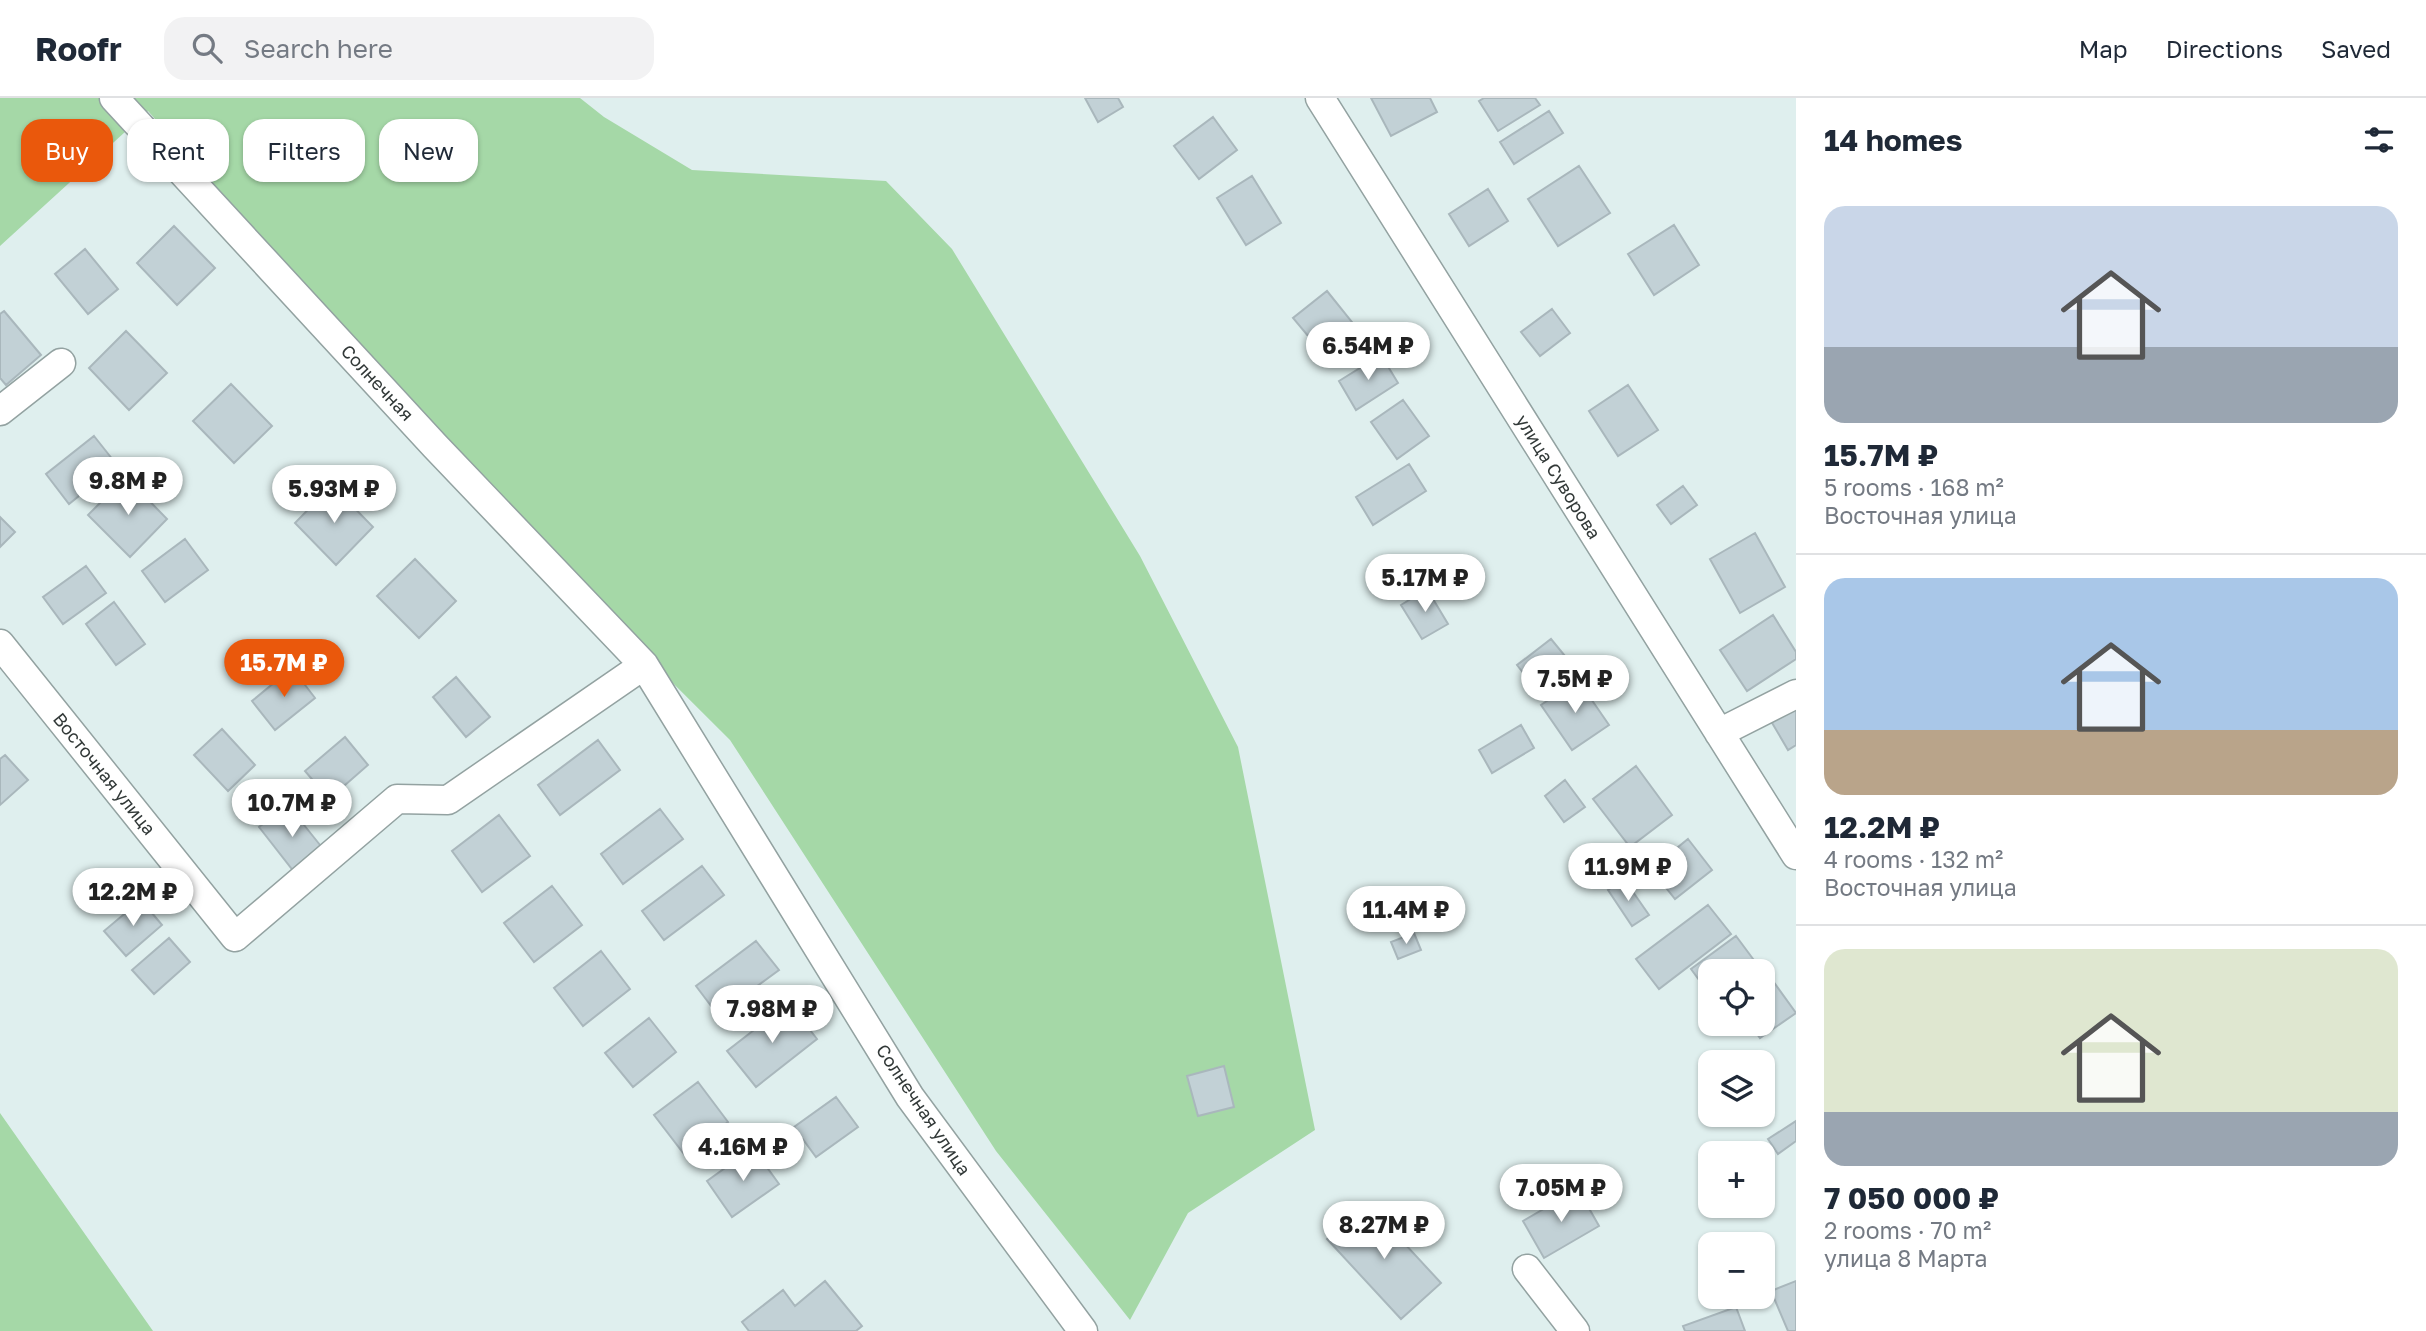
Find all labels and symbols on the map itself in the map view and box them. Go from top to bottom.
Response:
pin: 6.54M ₽ [1303,322,1433,382]
street label: Солнечная [337,340,419,425]
street label: улица Суворова [1512,410,1606,543]
pin: 9.8M ₽ [71,458,185,517]
pin: 5.93M ₽ [269,466,399,525]
pin: 5.17M ₽ [1360,554,1490,614]
pin: 15.7M ₽ [219,640,349,699]
pin: 7.5M ₽ [1518,656,1632,715]
street label: Восточная улица [49,708,161,839]
pin: 10.7M ₽ [227,780,357,839]
pin: 11.9M ₽ [1563,844,1693,903]
pin: 12.2M ₽ [68,868,198,928]
pin: 11.4M ₽ [1341,886,1471,946]
pin: 7.98M ₽ [707,986,837,1045]
street label: Солнечная улица [872,1040,976,1179]
pin: 4.16M ₽ [678,1124,808,1183]
pin: 7.05M ₽ [1496,1164,1626,1224]
pin: 8.27M ₽ [1319,1202,1449,1261]

